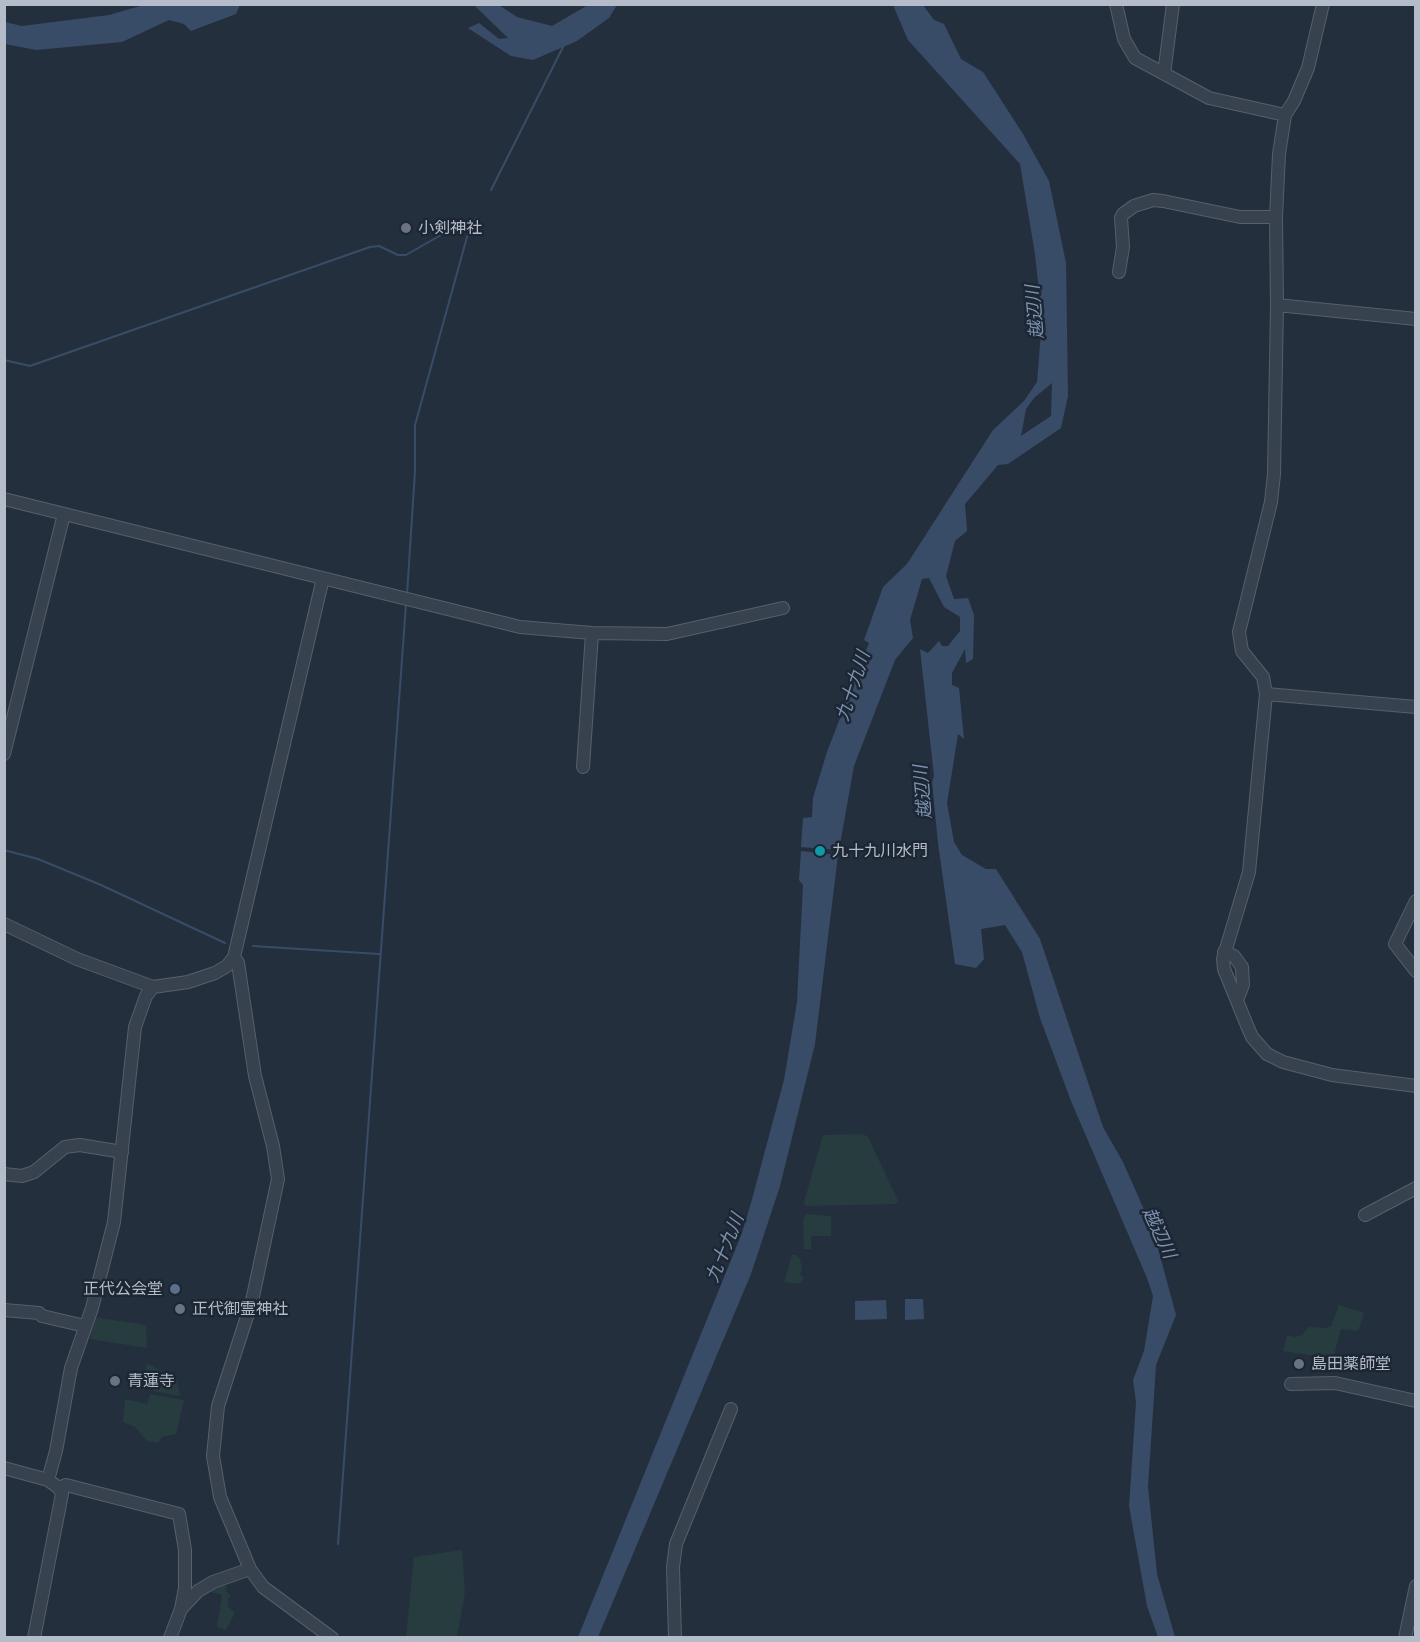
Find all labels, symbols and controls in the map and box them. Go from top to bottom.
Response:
place label: 小剣神社 [418,218,482,238]
marker: 小剣神社 [399,221,413,235]
water label: 越辺川 [1022,284,1048,340]
water label: 九十九川 [832,648,874,724]
water label: 越辺川 [910,764,936,820]
place label: 九十九川水門 [832,841,928,861]
marker: 九十九川水門 [813,844,827,858]
water label: 越辺川 [1138,1204,1180,1262]
water label: 九十九川 [702,1211,748,1285]
place label: 正代公会堂 [83,1279,163,1299]
marker: 正代公会堂 [168,1282,182,1296]
place label: 正代御霊神社 [192,1299,288,1319]
marker: 正代御霊神社 [173,1302,187,1316]
place label: 島田薬師堂 [1311,1354,1391,1374]
marker: 島田薬師堂 [1292,1357,1306,1371]
place label: 青蓮寺 [127,1371,175,1391]
marker: 青蓮寺 [108,1374,122,1388]

